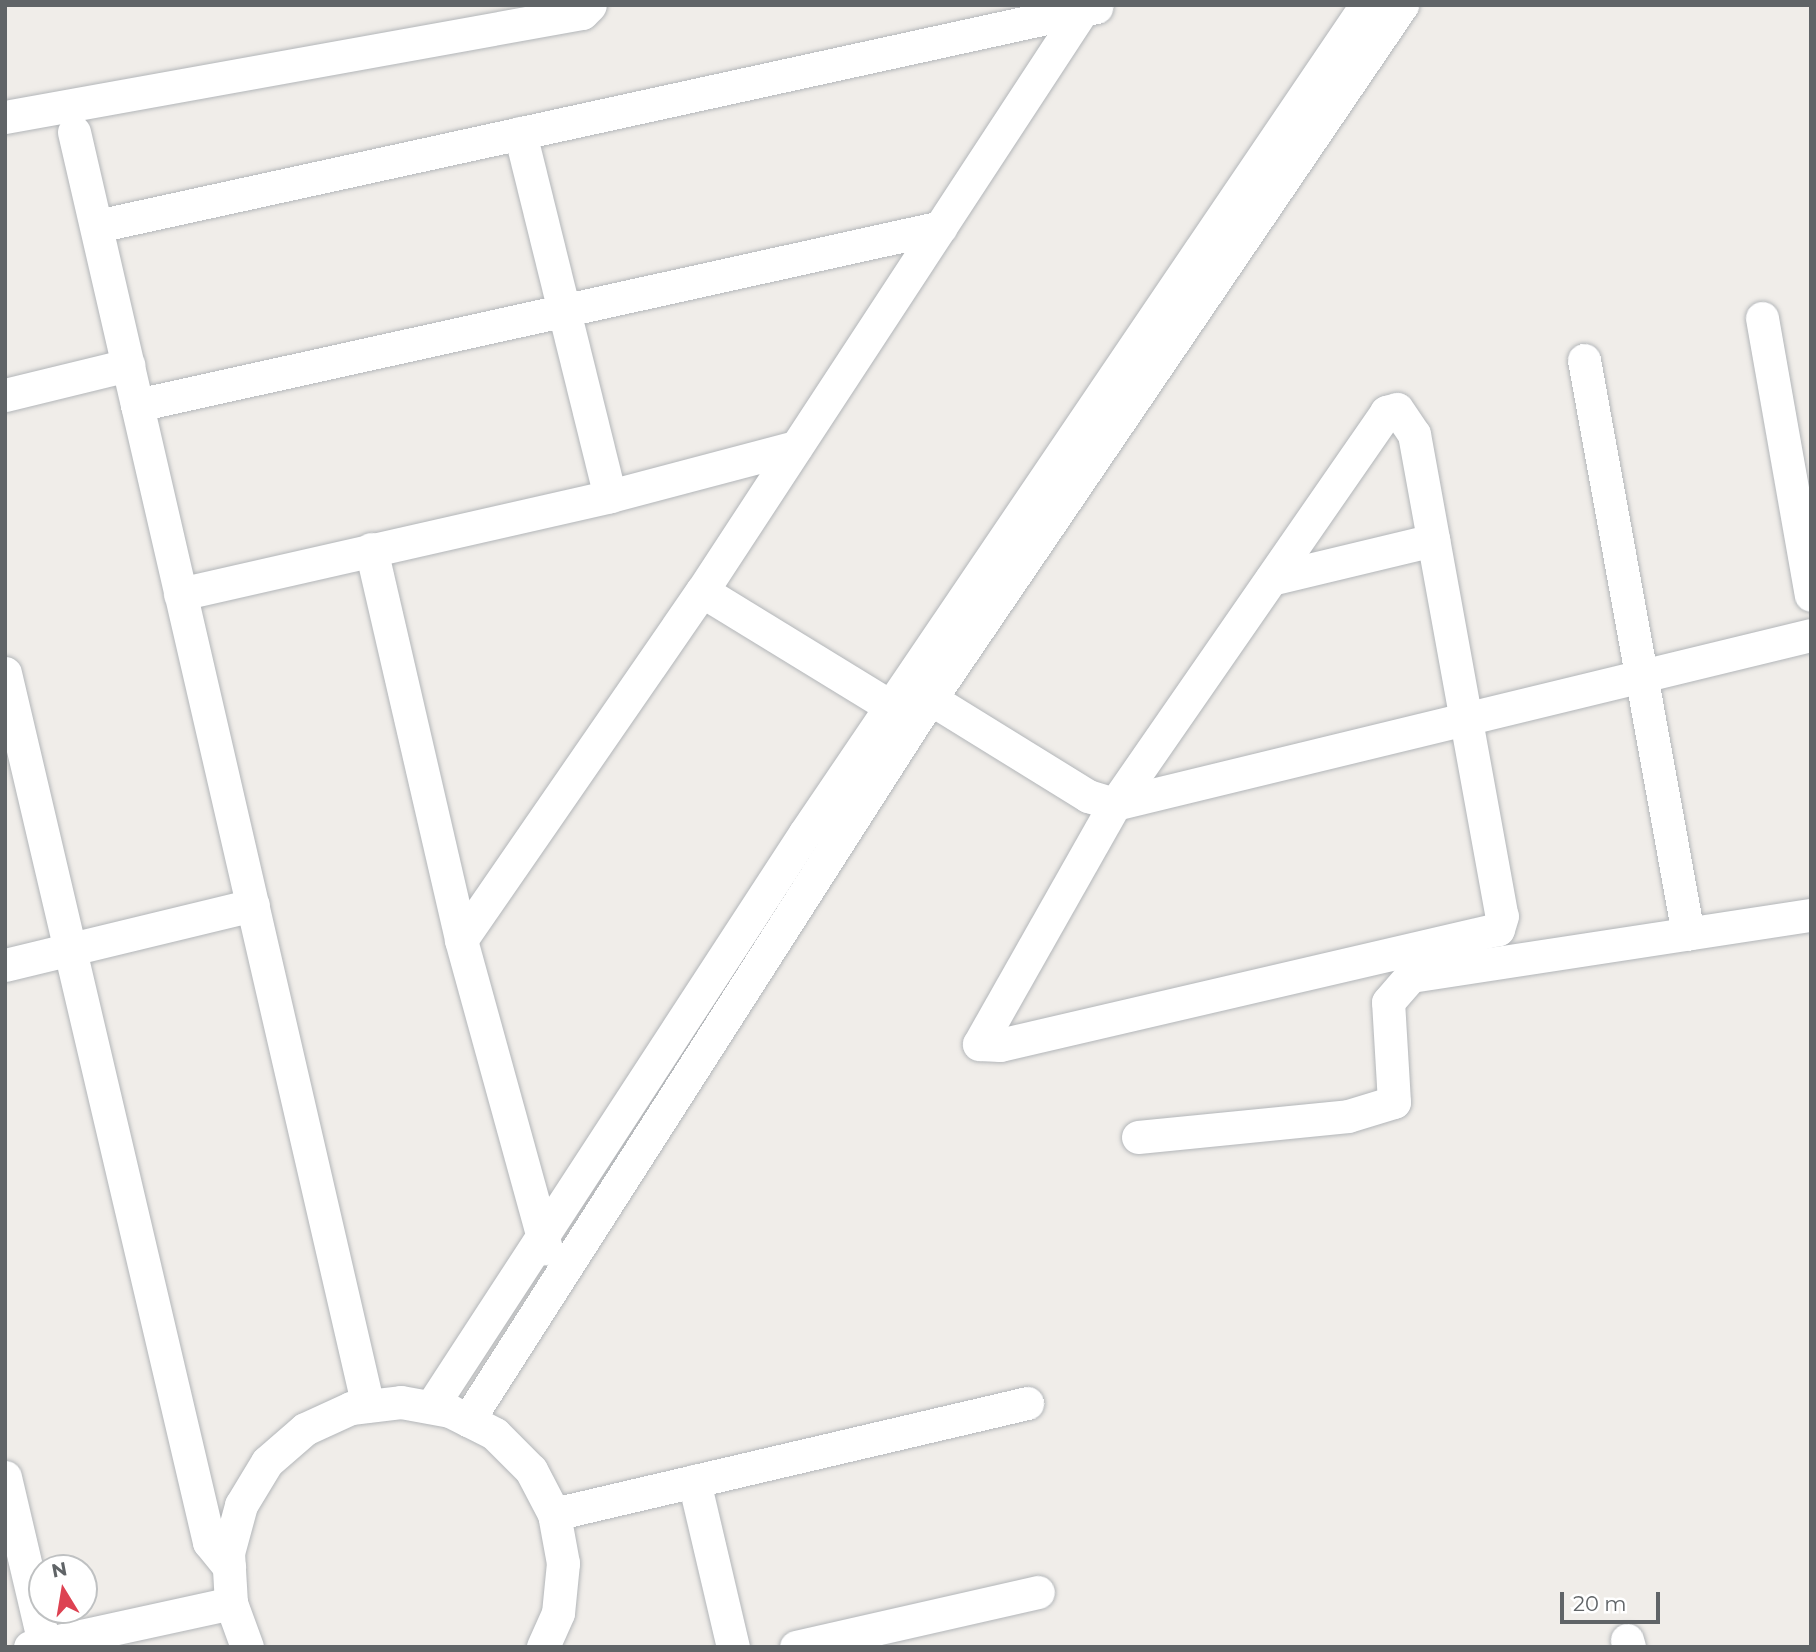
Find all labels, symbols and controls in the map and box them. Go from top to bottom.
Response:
north arrow [28,1554,98,1624]
text: N [50,1557,69,1583]
scale bar [1564,1578,1664,1622]
text: 20 m [1573,1591,1627,1616]

